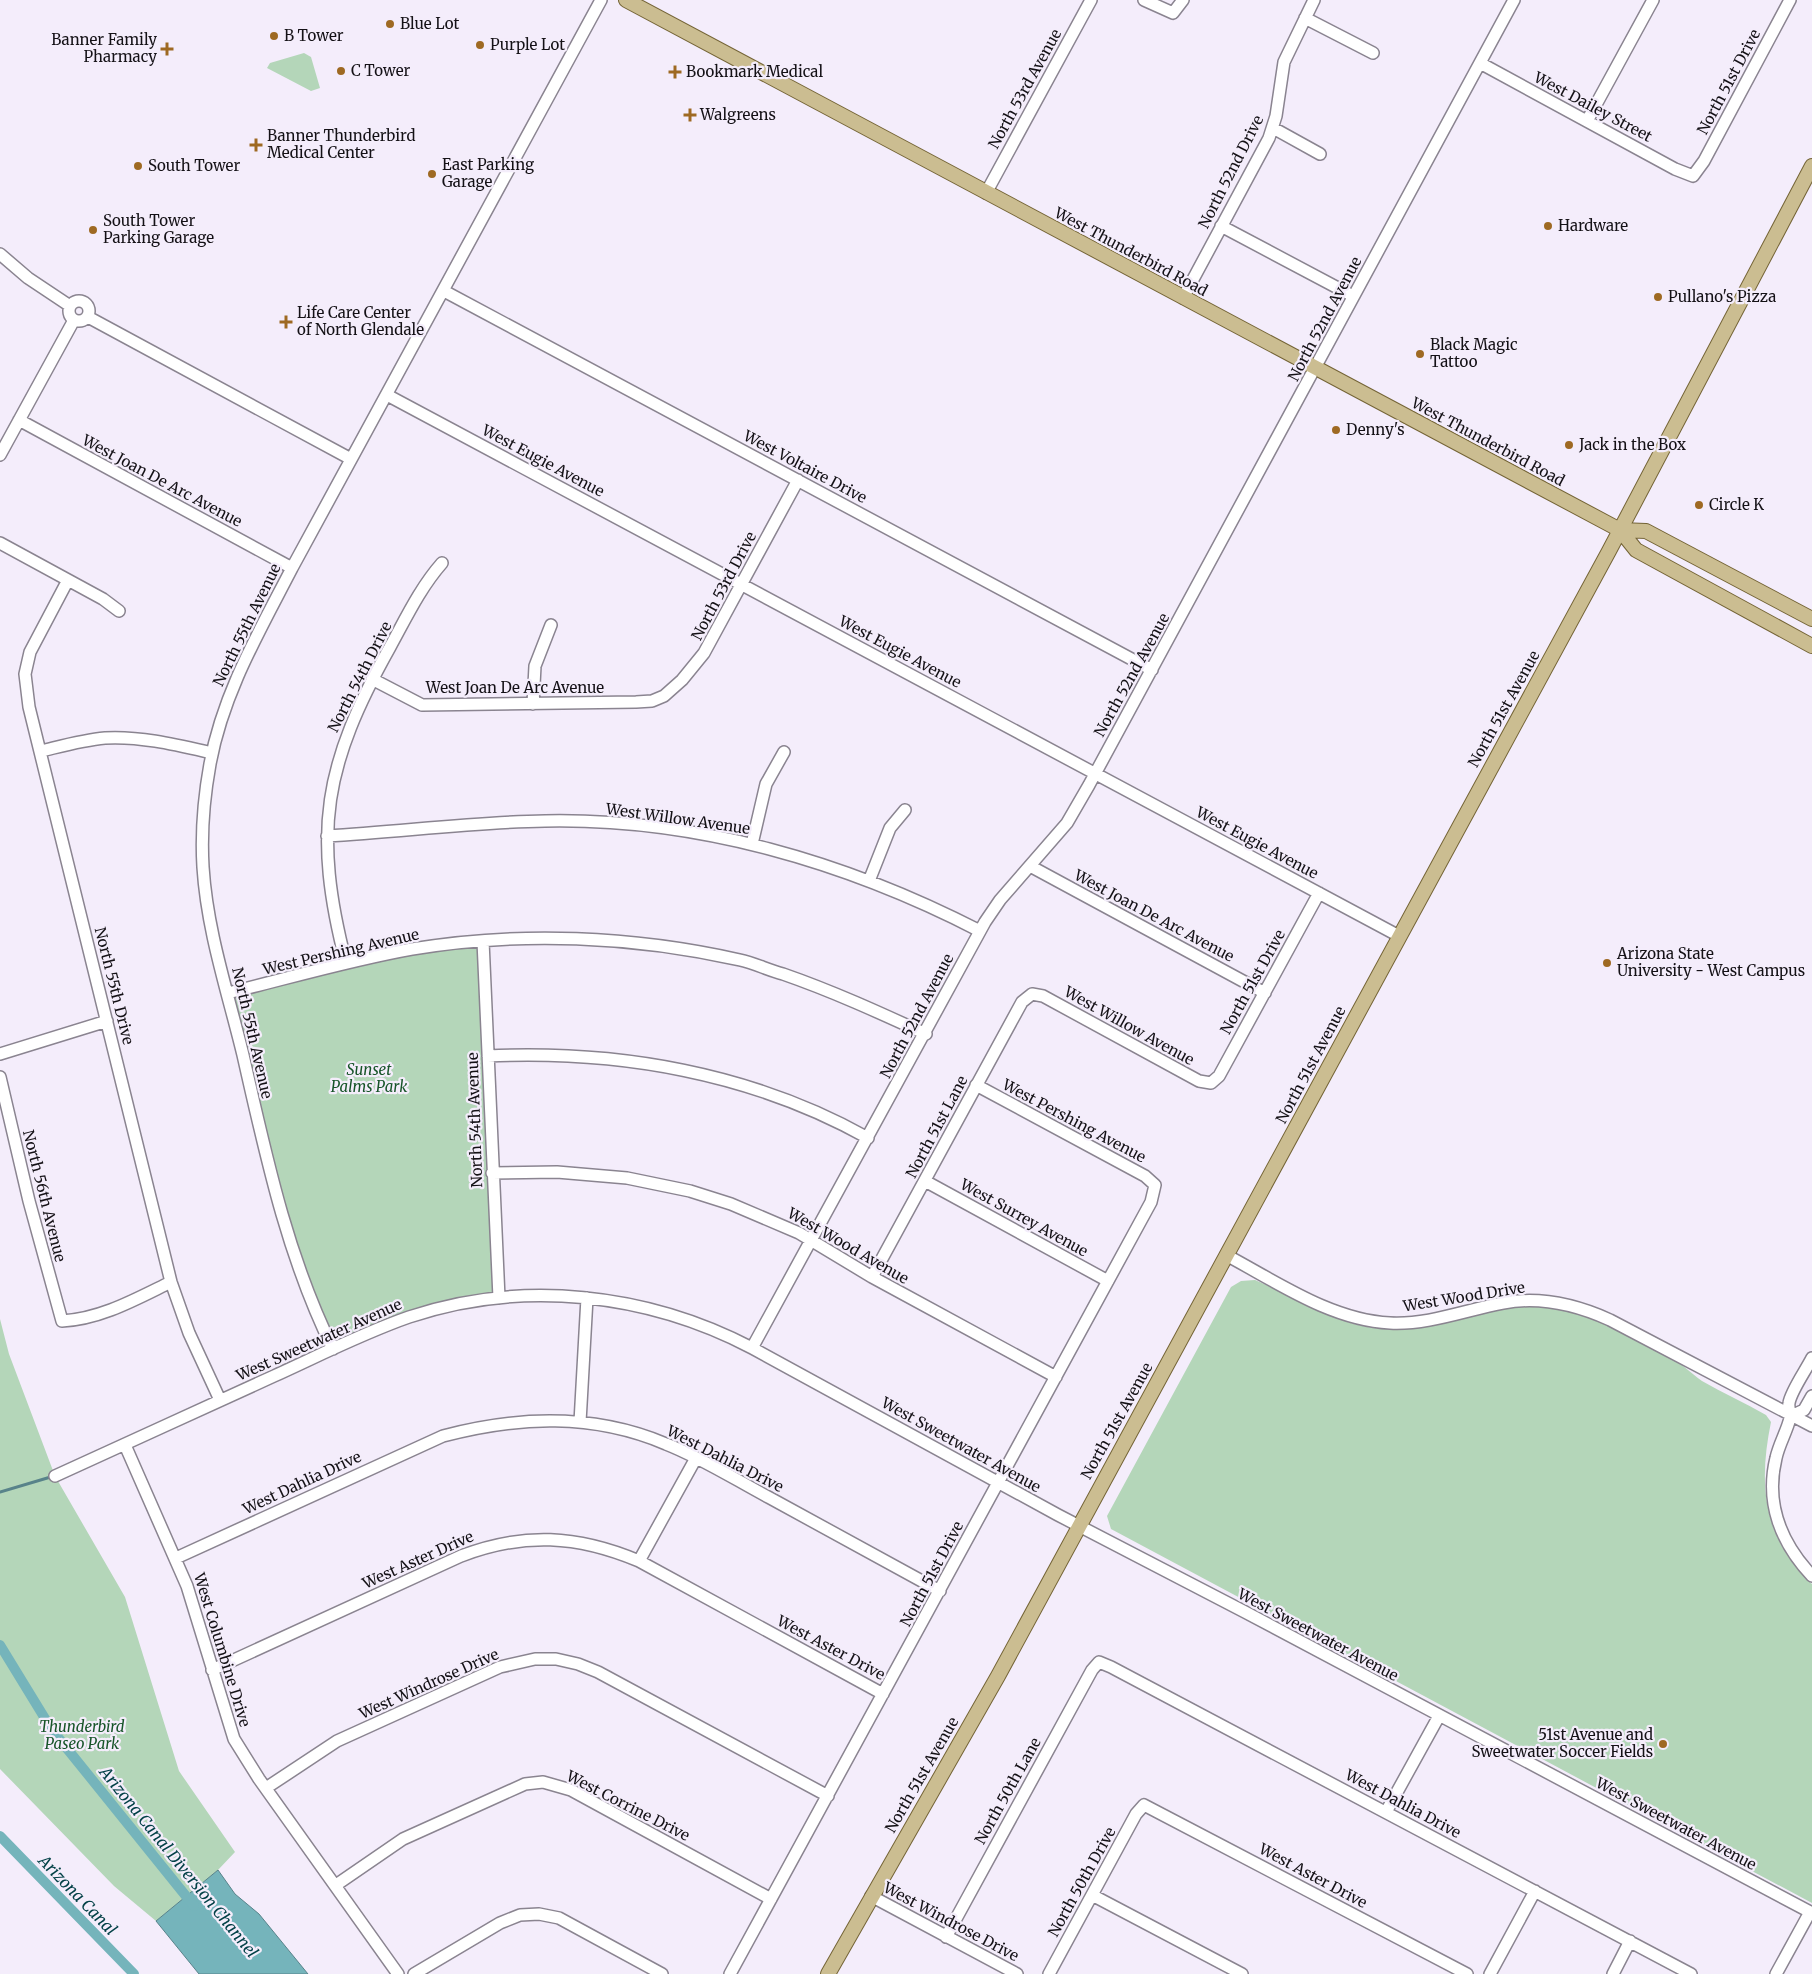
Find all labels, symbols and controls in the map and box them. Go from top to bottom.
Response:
place label: Blue Lot [400,14,459,33]
marker: Blue Lot [384,18,396,30]
street label: North 53rd Avenue [984,25,1065,152]
place label: B Tower [284,26,344,45]
street label: North 51st Drive [1693,26,1764,138]
place label: Banner Family Pharmacy [51,30,157,66]
marker: B Tower [268,30,280,42]
place label: Purple Lot [490,35,565,54]
marker: Purple Lot [474,39,486,51]
marker: Banner Family Pharmacy [161,43,173,55]
place label: C Tower [351,61,410,80]
place label: Bookmark Medical [686,62,823,81]
marker: C Tower [335,65,347,77]
marker: Bookmark Medical [668,65,682,79]
street label: West Dailey Street [1530,67,1656,146]
place label: Walgreens [699,105,776,124]
marker: Walgreens [684,109,696,121]
street label: North 52nd Drive [1194,112,1267,232]
place label: Banner Thunderbird Medical Center [267,126,415,162]
marker: Banner Thunderbird Medical Center [249,138,263,152]
place label: East Parking Garage [442,155,534,191]
place label: South Tower [148,156,240,175]
marker: South Tower [132,160,144,172]
marker: East Parking Garage [426,168,438,180]
street label: West Thunderbird Road [1050,203,1211,300]
place label: South Tower Parking Garage [103,211,214,247]
place label: Hardware [1558,216,1628,235]
marker: Hardware [1542,220,1554,232]
marker: South Tower Parking Garage [87,224,99,236]
street label: North 52nd Avenue [1284,253,1365,384]
place label: Pullano's Pizza [1668,287,1776,306]
marker: Pullano's Pizza [1652,291,1664,303]
place label: Life Care Center of North Glendale [297,303,424,339]
marker: Life Care Center of North Glendale [279,315,293,329]
place label: Black Magic Tattoo [1430,335,1518,371]
marker: Black Magic Tattoo [1414,348,1426,360]
street label: West Thunderbird Road [1407,393,1568,490]
street label: West Eugie Avenue [478,420,608,501]
place label: Denny's [1346,420,1405,439]
marker: Denny's [1330,424,1342,436]
street label: West Voltaire Drive [739,426,870,507]
street label: West Joan De Arc Avenue [78,430,246,531]
place label: Jack in the Box [1578,435,1686,454]
marker: Jack in the Box [1563,439,1575,451]
place label: Circle K [1709,495,1764,514]
marker: Circle K [1693,499,1705,511]
street label: North 53rd Drive [687,528,760,643]
street label: North 55th Avenue [209,560,285,689]
street label: North 52nd Avenue [1090,610,1173,740]
street label: West Eugie Avenue [835,611,965,692]
street label: North 54th Drive [323,618,396,735]
street label: North 51st Avenue [1464,647,1544,770]
street label: West Joan De Arc Avenue [425,678,604,697]
street label: West Willow Avenue [604,799,752,838]
street label: West Eugie Avenue [1192,802,1322,883]
street label: West Joan De Arc Avenue [1070,865,1238,966]
street label: West Pershing Avenue [260,924,421,979]
street label: North 55th Drive [91,925,138,1047]
street label: North 51st Drive [1216,926,1289,1037]
place label: Arizona State University - West Campus [1616,944,1805,980]
street label: North 52nd Avenue [876,950,957,1081]
marker: Arizona State University - West Campus [1601,957,1613,969]
street label: North 55th Avenue [228,965,277,1101]
street label: West Willow Avenue [1060,981,1198,1069]
street label: North 51st Avenue [1272,1003,1350,1127]
street label: North 54th Avenue [463,1052,486,1188]
park label: Sunset Palms Park [331,1060,408,1096]
street label: North 51st Lane [902,1072,972,1181]
street label: West Pershing Avenue [998,1074,1149,1167]
street label: North 56th Avenue [19,1128,70,1264]
street label: West Surrey Avenue [956,1174,1092,1261]
street label: West Wood Avenue [783,1203,912,1288]
street label: West Wood Drive [1401,1277,1526,1316]
street label: West Sweetwater Avenue [232,1294,405,1385]
street label: North 51st Avenue [1077,1359,1157,1482]
street label: West Sweetwater Avenue [877,1392,1044,1496]
street label: West Dahlia Drive [663,1421,787,1496]
street label: West Dahlia Drive [239,1447,364,1519]
street label: North 51st Drive [896,1518,967,1630]
street label: West Aster Drive [358,1526,476,1593]
street label: West Columbine Drive [190,1570,255,1729]
street label: West Sweetwater Avenue [1234,1584,1402,1685]
street label: West Aster Drive [773,1611,889,1684]
street label: West Windrose Drive [355,1644,502,1723]
street label: North 51st Avenue [881,1713,962,1836]
park label: Thunderbird Paseo Park [39,1717,125,1753]
place label: 51st Avenue and Sweetwater Soccer Fields [1472,1725,1653,1761]
street label: North 50th Lane [970,1734,1045,1847]
marker: 51st Avenue and Sweetwater Soccer Fields [1657,1738,1669,1750]
water label: Arizona Canal Diversion Channel [94,1761,262,1962]
street label: West Dahlia Drive [1341,1765,1464,1842]
street label: West Corrine Drive [562,1766,693,1845]
street label: West Sweetwater Avenue [1592,1773,1760,1874]
street label: North 50th Drive [1044,1823,1120,1940]
street label: West Aster Drive [1255,1839,1371,1912]
water label: Arizona Canal [33,1849,121,1939]
street label: West Windrose Drive [879,1877,1022,1965]

